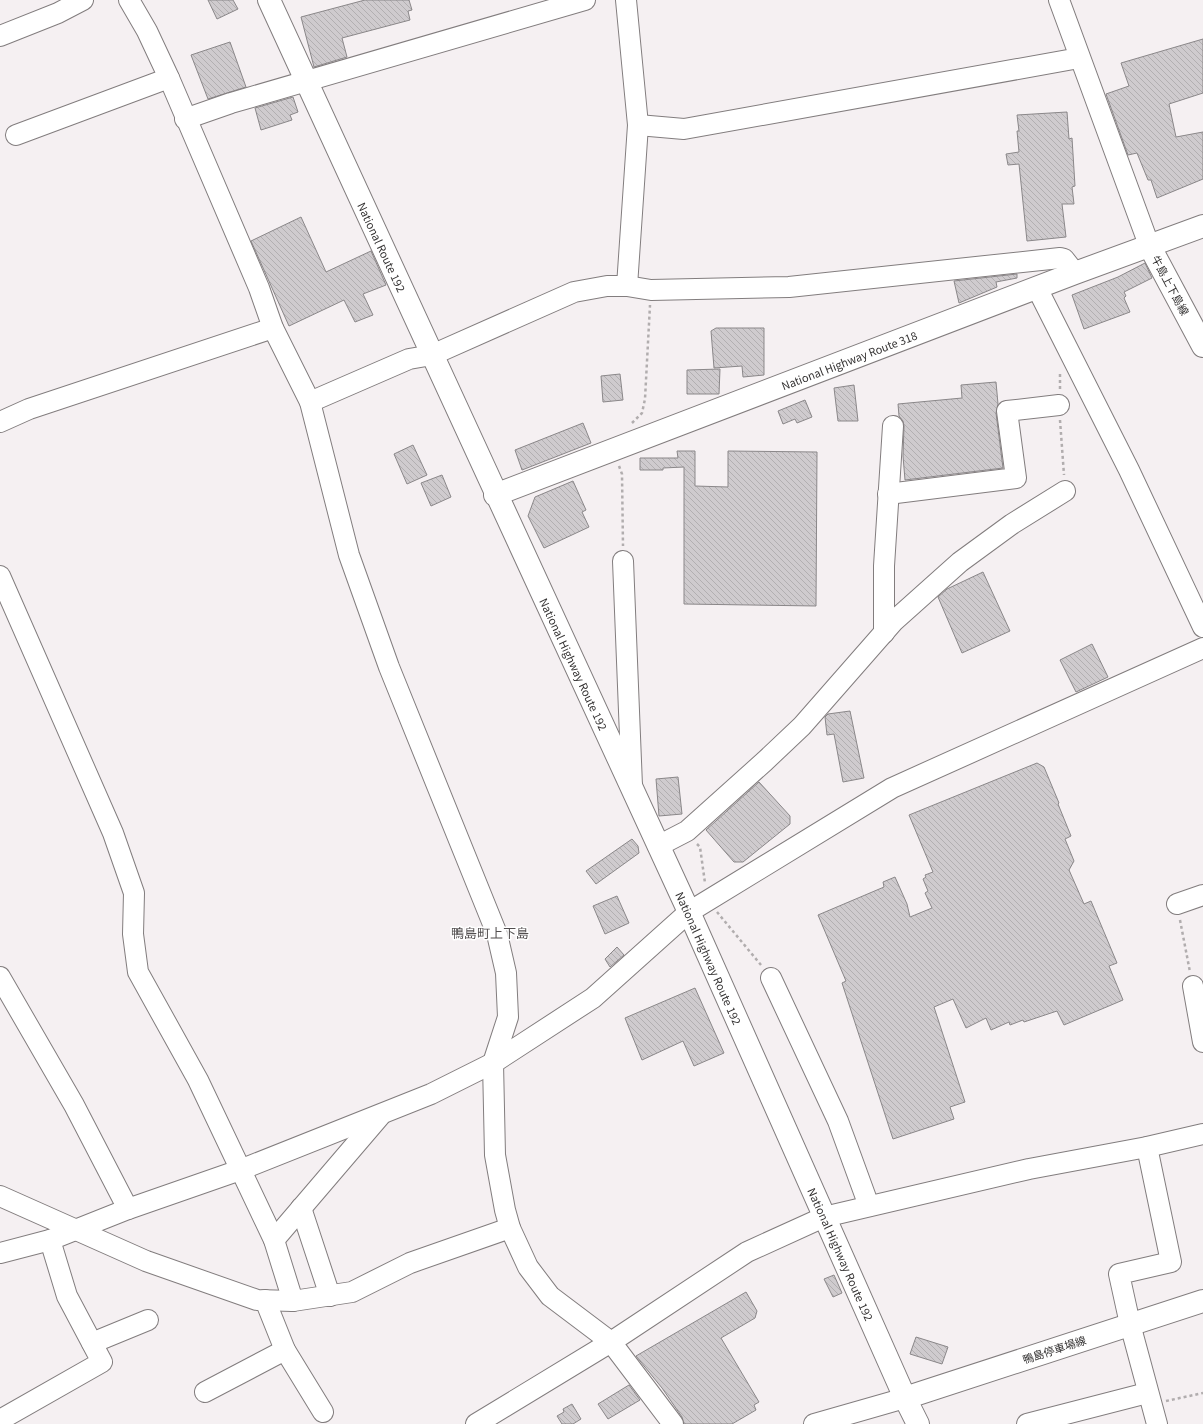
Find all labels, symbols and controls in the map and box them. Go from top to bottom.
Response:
street label: National Route 192 [354,200,410,294]
street label: 牛島上下島線 [1148,252,1194,318]
street label: National Highway Route 318 [779,327,919,393]
street label: National Highway Route 192 [536,595,612,733]
street label: National Highway Route 192 [672,889,746,1027]
district label: 鴨島町上下島 [451,923,529,942]
street label: National Highway Route 192 [804,1185,878,1323]
street label: 鴨島停車場線 [1020,1331,1088,1367]

